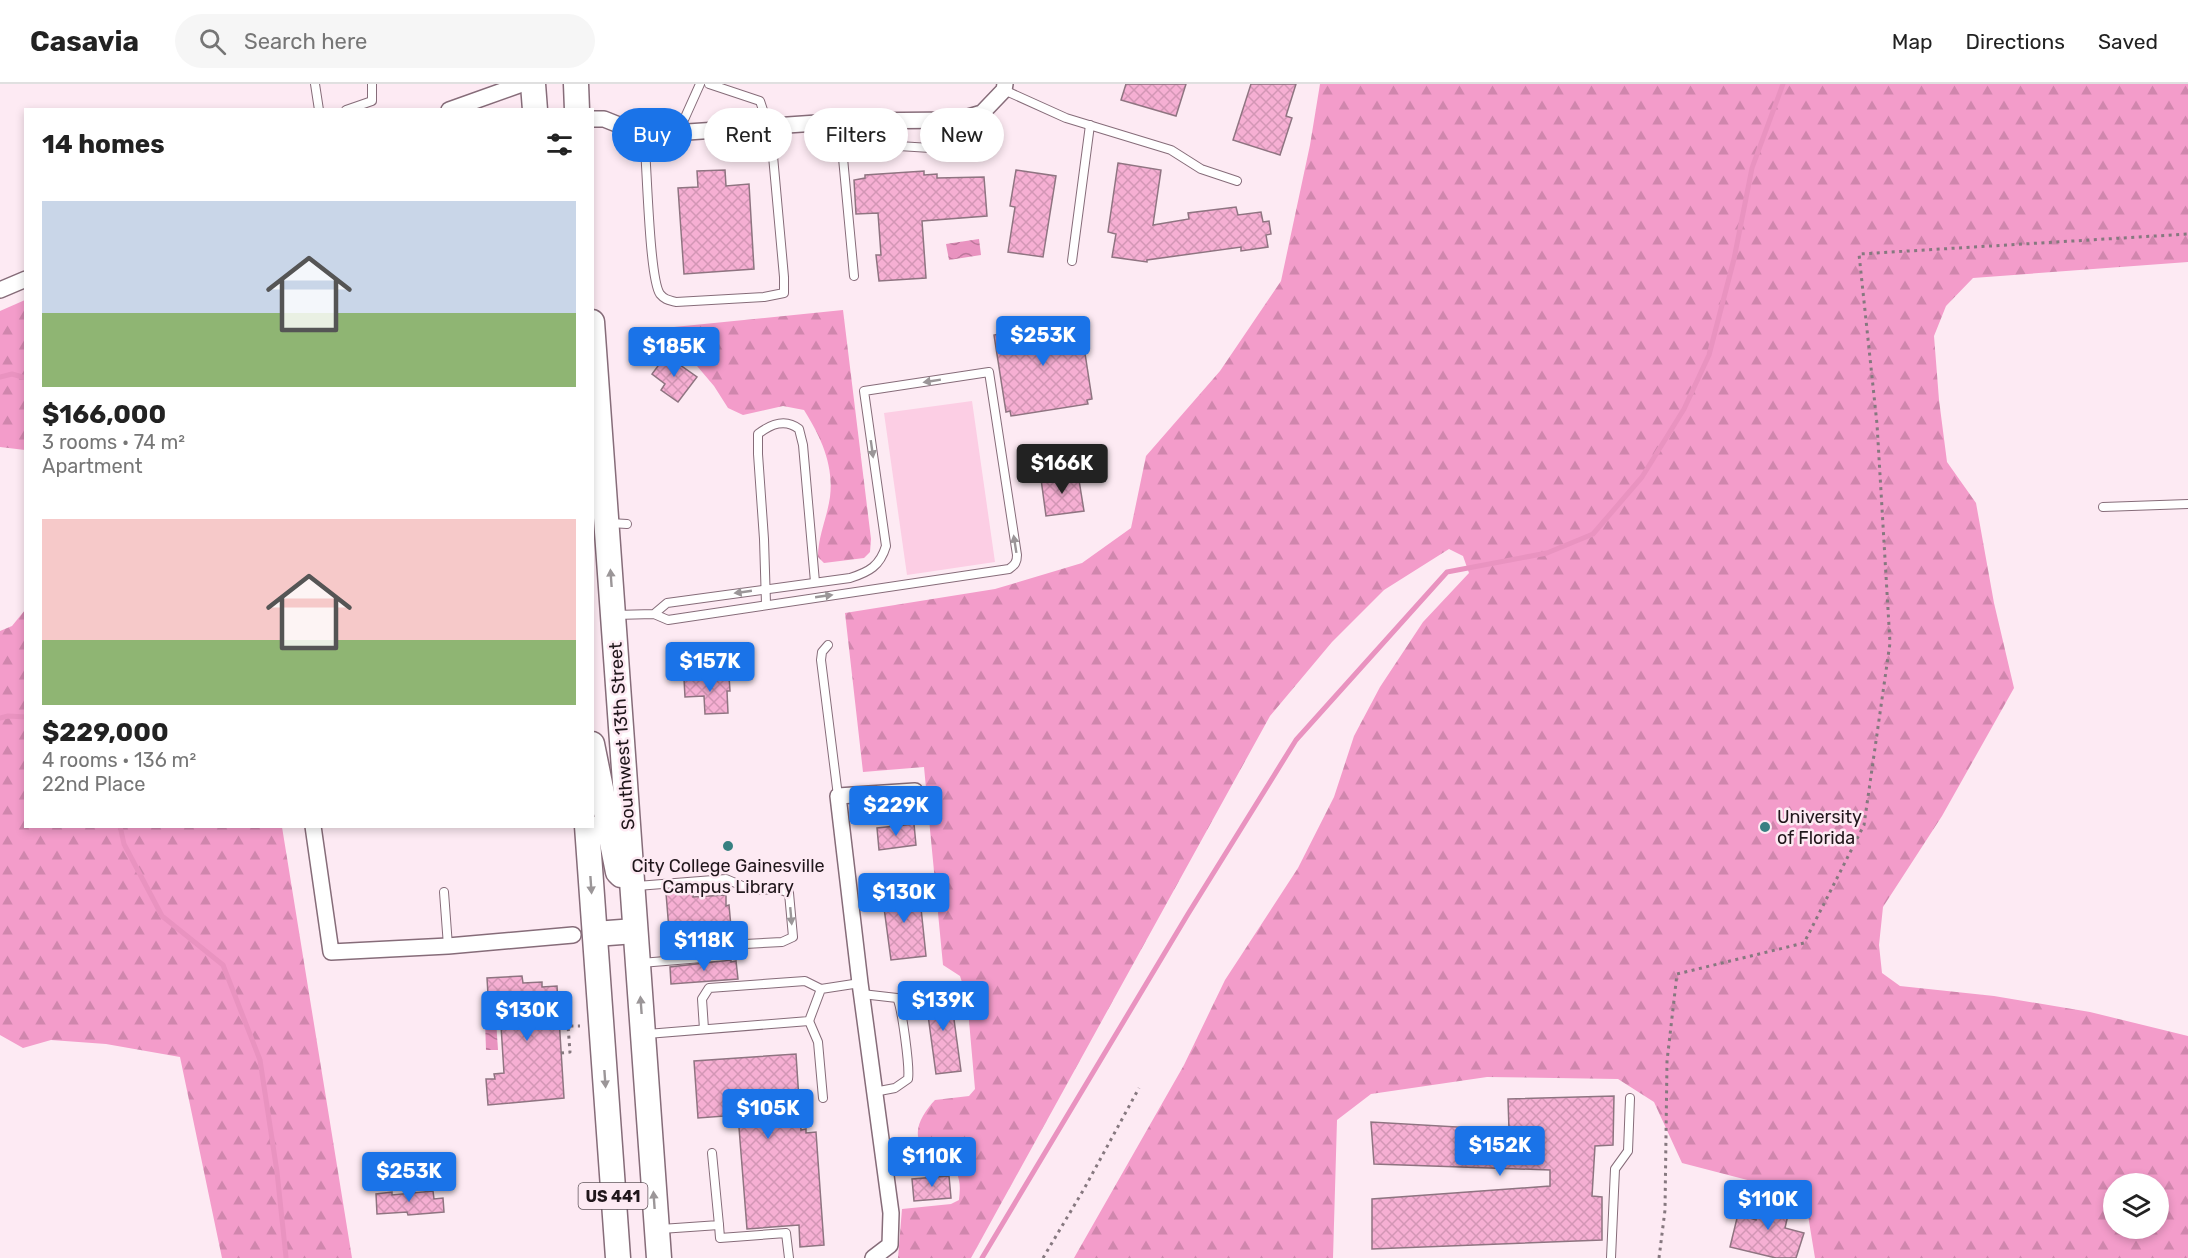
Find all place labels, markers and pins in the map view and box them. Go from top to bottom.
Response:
pin: $253K [1001,316,1085,367]
pin: $185K [632,327,716,378]
pin: $166K [1020,444,1104,495]
pin: $157K [668,642,752,693]
pin: $229K [854,786,938,837]
place label: University of Florida [1777,806,1862,849]
marker: University of Florida [1758,820,1772,834]
marker: City College Gainesville Campus Library [721,839,735,853]
place label: City College Gainesville Campus Library [631,855,825,898]
pin: $130K [862,873,946,924]
pin: $118K [662,921,746,972]
pin: $139K [901,981,985,1032]
pin: $130K [485,991,569,1042]
pin: $105K [726,1089,810,1140]
pin: $152K [1458,1126,1542,1177]
pin: $110K [890,1137,974,1188]
pin: $253K [367,1152,451,1203]
pin: $110K [1726,1180,1810,1231]

